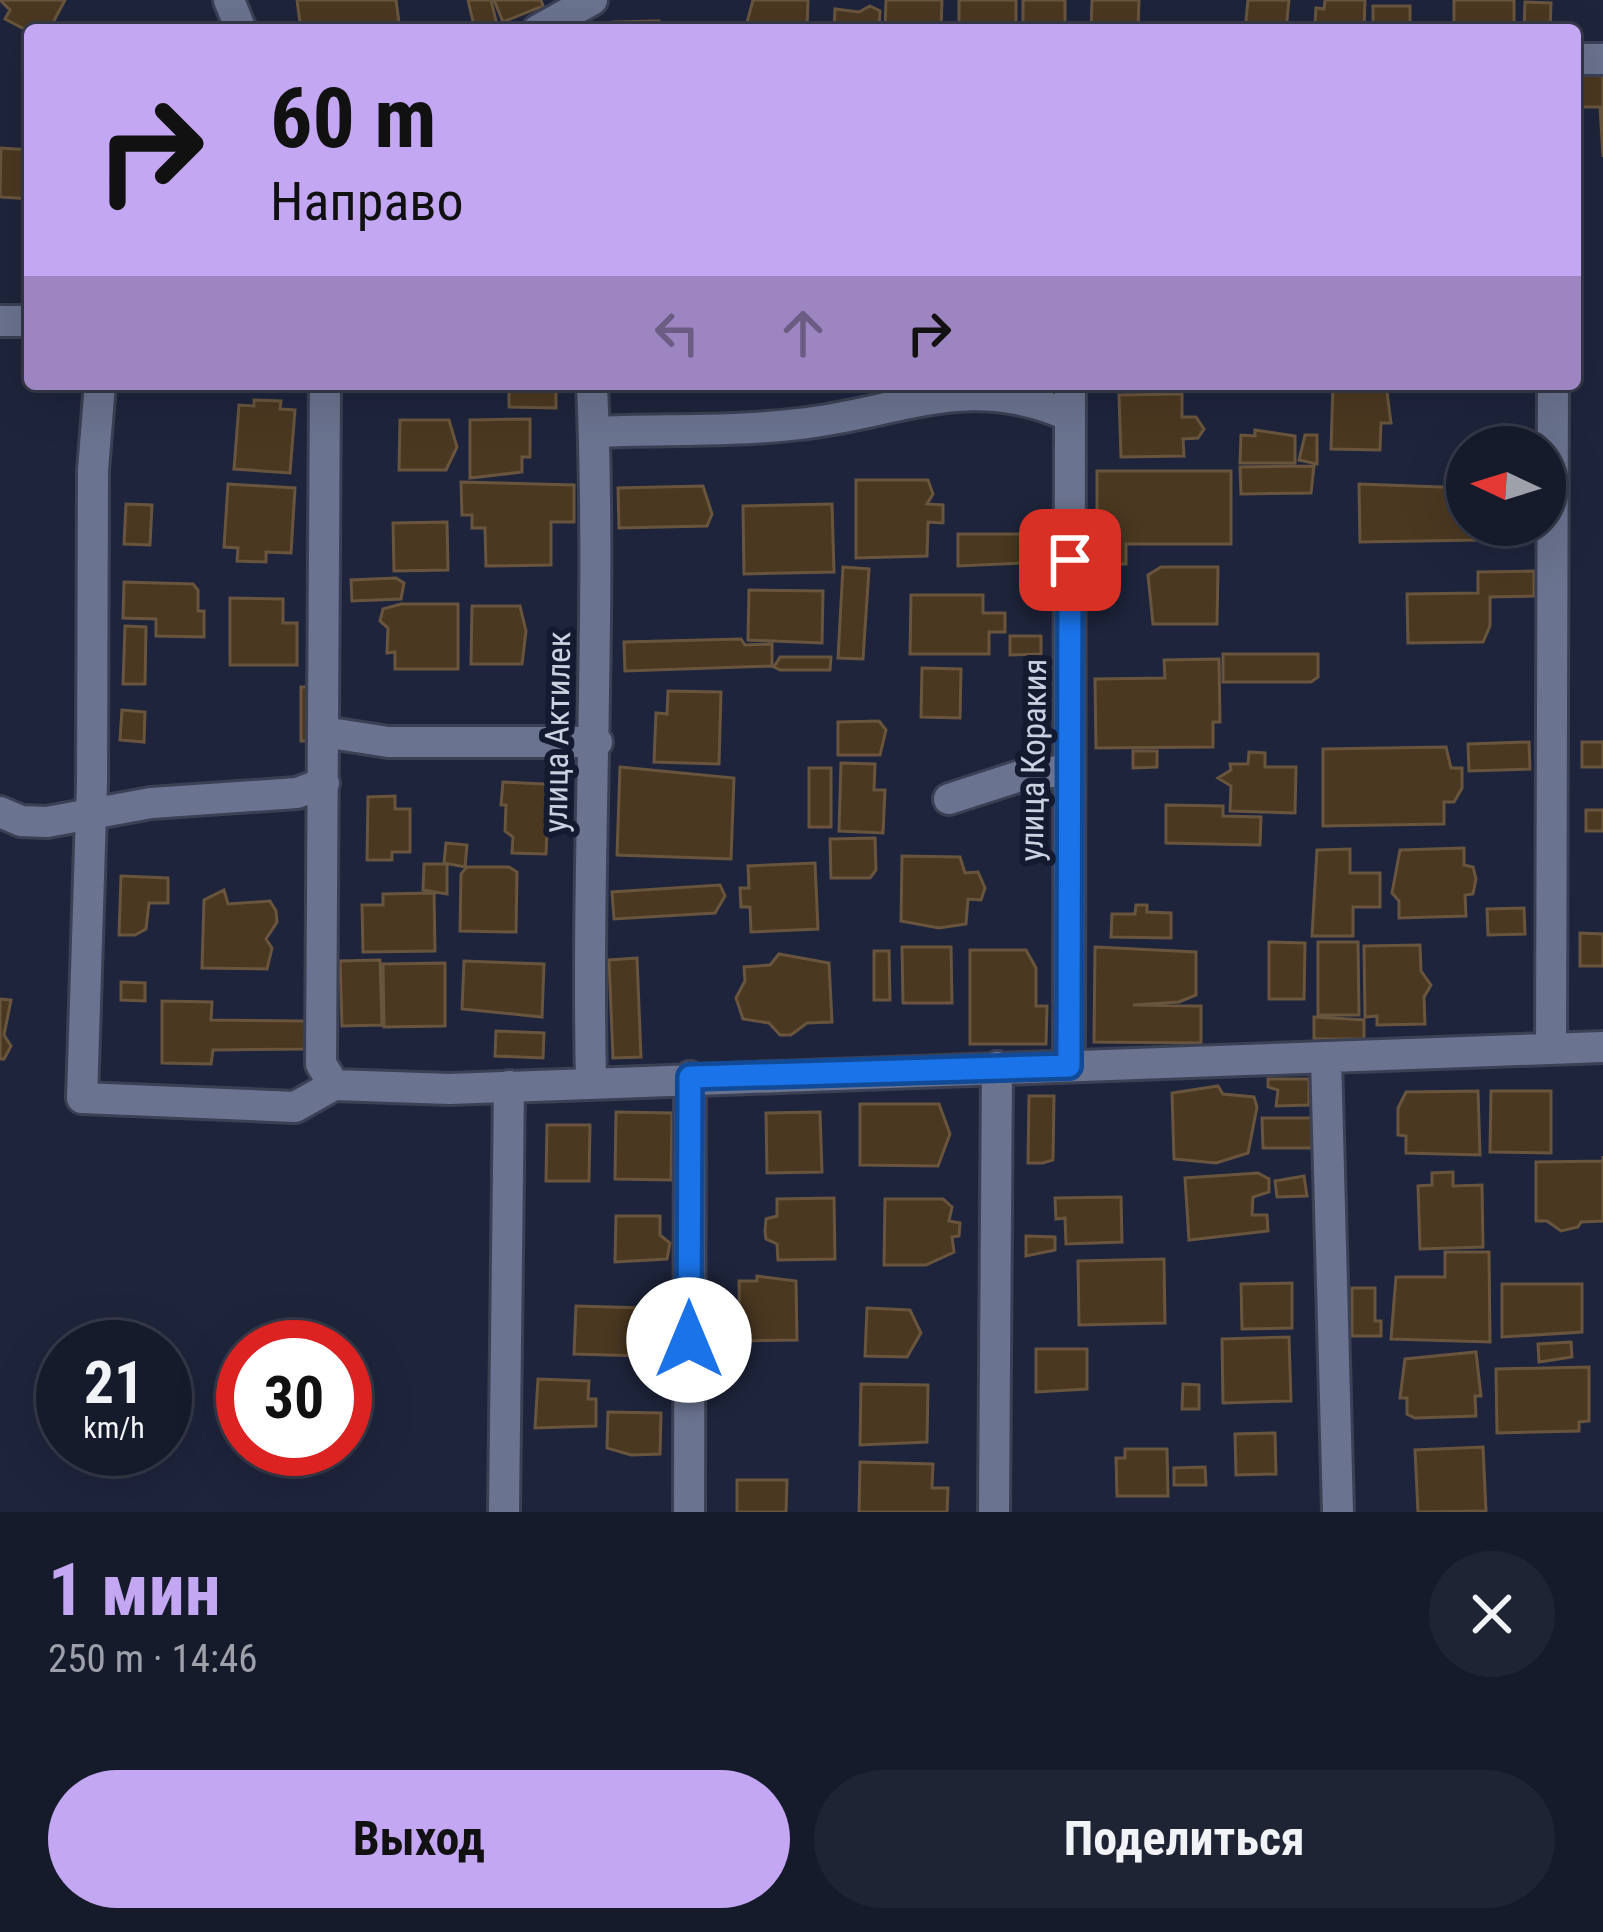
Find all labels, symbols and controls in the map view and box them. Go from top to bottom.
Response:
text: 60 m [270,69,437,168]
icon: right [72,72,228,228]
text: Направо [270,170,464,233]
icon: left [644,300,710,366]
icon: ahead [770,300,836,366]
icon: right [896,300,962,366]
north arrow [1446,426,1566,546]
map controls [1446,426,1566,546]
pin [1019,509,1121,611]
icon: arrive [1037,527,1103,593]
street label: улица Актилек [536,631,578,833]
street label: улица Коракия [1012,658,1054,862]
position arrow [626,1277,752,1403]
speed limit sign: 30 [216,1320,372,1476]
text: 21 [84,1347,144,1418]
text: km/h [83,1410,145,1445]
text: 1 мин [48,1548,221,1633]
button: close [1429,1551,1555,1677]
text: 250 m · 14:46 [48,1636,258,1682]
button: Выход [48,1770,790,1908]
button: Поделиться [814,1770,1555,1908]

